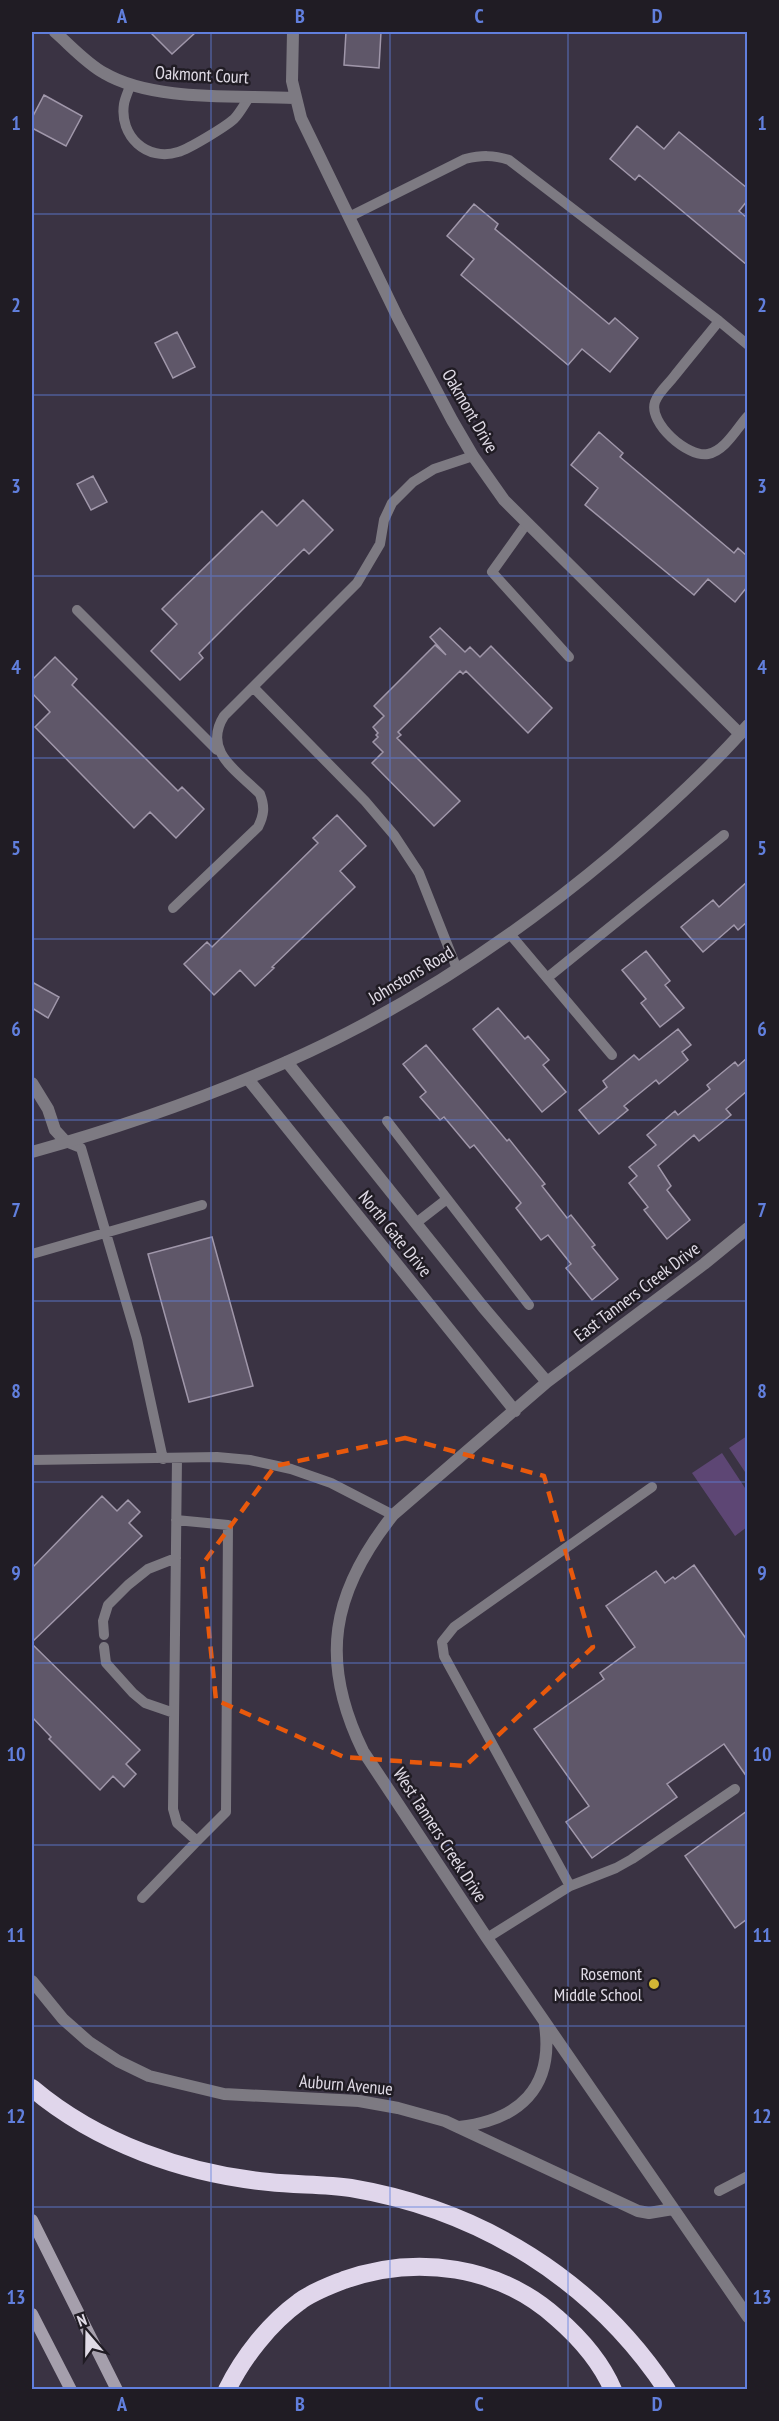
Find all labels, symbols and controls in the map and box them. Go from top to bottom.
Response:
text: A [116,3,128,29]
text: B [295,3,305,29]
text: C [474,3,484,29]
text: D [652,3,663,29]
street label: Oakmont Court [155,61,250,88]
text: 1 [11,110,21,136]
text: 1 [757,110,767,136]
text: 2 [11,292,21,318]
text: 2 [757,292,767,318]
street label: Oakmont Drive [437,365,504,457]
text: 3 [11,473,21,499]
text: 3 [757,473,767,499]
text: 4 [11,654,21,680]
text: 4 [757,654,767,680]
text: 5 [11,835,21,861]
text: 5 [757,835,767,861]
street label: Johnstons Road [363,940,457,1009]
text: 6 [11,1016,21,1042]
text: 6 [757,1016,767,1042]
street label: North Gate Drive [354,1186,437,1281]
text: 7 [11,1197,21,1223]
text: 7 [757,1197,767,1223]
street label: East Tanners Creek Drive [569,1237,704,1346]
text: 8 [11,1378,21,1404]
text: 8 [757,1378,767,1404]
text: 9 [11,1560,21,1586]
text: 9 [757,1560,767,1586]
text: 10 [6,1741,26,1767]
text: 10 [752,1741,772,1767]
street label: West Tanners Creek Drive [388,1763,492,1906]
text: 11 [6,1922,26,1948]
text: 11 [752,1922,772,1948]
place label: Rosemont Middle School [554,1962,643,2006]
marker: Rosemont Middle School [647,1977,661,1991]
street label: Auburn Avenue [298,2069,394,2100]
text: 12 [6,2103,26,2129]
text: 12 [752,2103,772,2129]
text: 13 [6,2284,26,2310]
text: 13 [752,2284,772,2310]
north arrow [57,2304,117,2364]
text: N [74,2309,89,2331]
text: A [116,2391,128,2417]
text: B [295,2391,305,2417]
text: C [474,2391,484,2417]
text: D [652,2391,663,2417]

